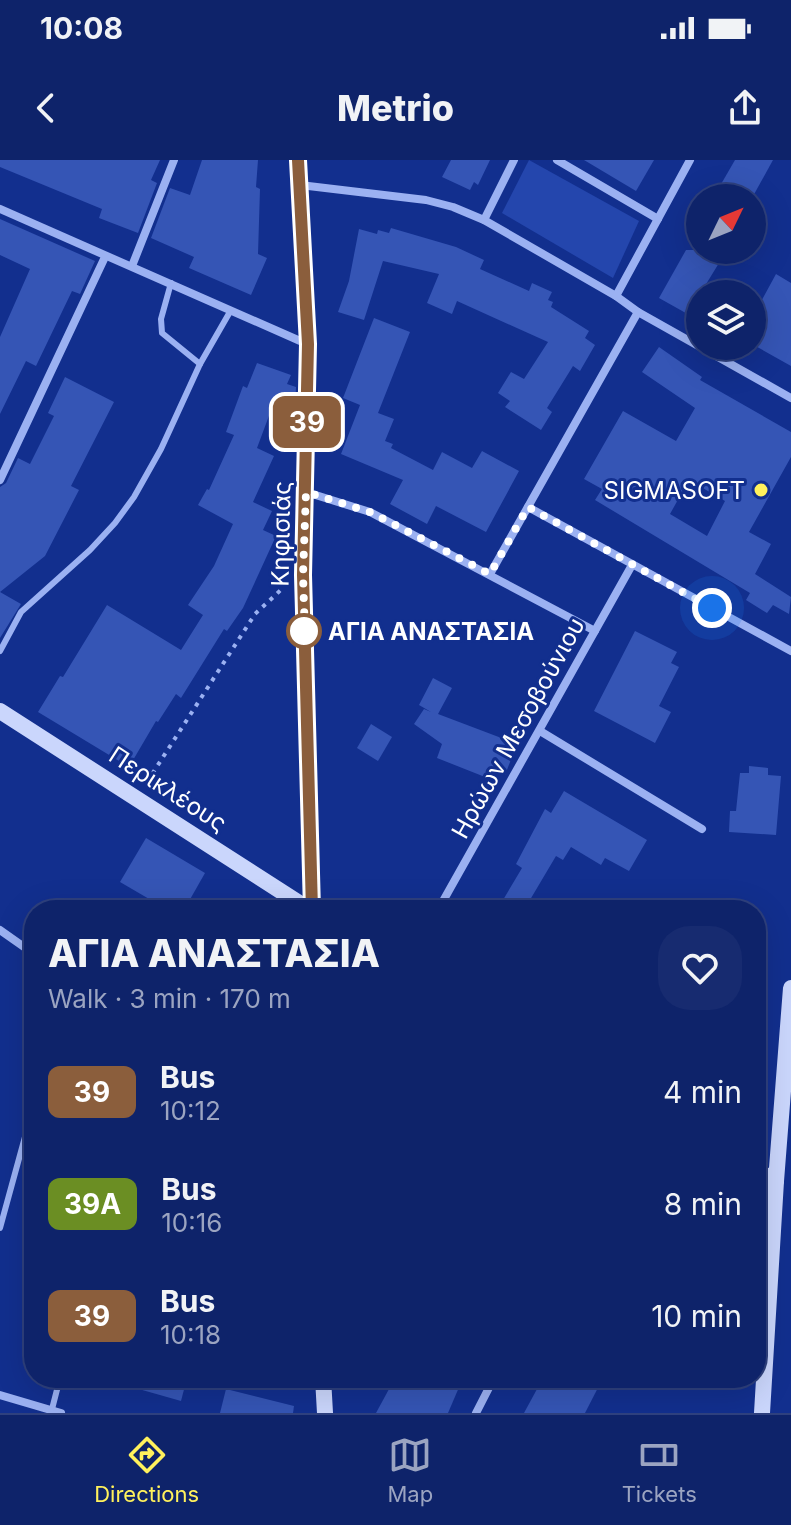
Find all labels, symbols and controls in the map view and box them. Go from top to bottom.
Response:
text: 10:08 [40,10,123,46]
icon: back [24,86,68,130]
text: Metrio [337,86,454,130]
icon: share [723,86,767,130]
north arrow [686,184,766,264]
map controls [686,184,766,360]
button: layers [686,280,766,360]
line badge: 39 [271,396,343,448]
text: 39 [289,405,325,439]
place label: SIGMASOFT [604,476,745,505]
street label: Κηφισιάς [266,481,296,587]
marker: SIGMASOFT [752,481,770,499]
your location [692,588,732,628]
street label: Ηρώων Μεσοβούνιου [445,613,591,843]
marker: ΑΓΙΑ ΑΝΑΣΤΑΣΙΑ [287,614,321,648]
place label: ΑΓΙΑ ΑΝΑΣΤΑΣΙΑ [328,617,534,646]
street label: Περικλέους [104,740,232,838]
button: heart [658,926,742,1010]
text: ΑΓΙΑ ΑΝΑΣΤΑΣΙΑ [48,930,380,976]
text: Walk · 3 min · 170 m [48,983,291,1014]
text: Bus [160,1059,215,1095]
text: 4 min [663,1074,742,1110]
text: 39 [74,1075,110,1109]
text: 10:12 [160,1095,221,1126]
text: Bus [161,1171,217,1207]
text: 8 min [664,1186,742,1222]
text: 39Α [64,1187,121,1221]
text: 10:16 [161,1207,222,1238]
text: Bus [160,1283,215,1319]
text: 10 min [651,1298,742,1334]
text: 39 [74,1299,110,1333]
text: 10:18 [160,1319,221,1350]
tab: Directions [94,1433,199,1507]
tab: Map [388,1433,433,1507]
tab: Tickets [622,1433,697,1507]

